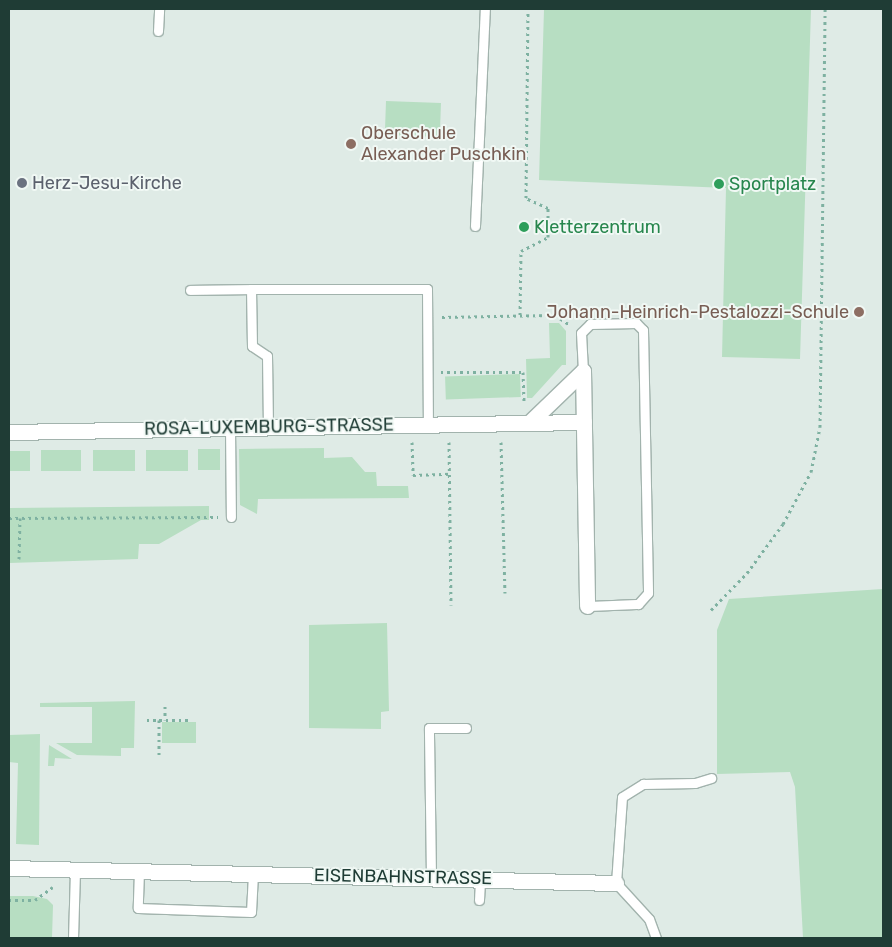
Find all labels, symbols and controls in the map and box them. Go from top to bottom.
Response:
place label: Oberschule Alexander Puschkin [361,123,527,166]
marker: Oberschule Alexander Puschkin [345,138,357,150]
place label: Herz-Jesu-Kirche [32,172,182,194]
place label: Sportplatz [729,173,816,195]
marker: Herz-Jesu-Kirche [16,177,28,189]
marker: Sportplatz [713,178,725,190]
place label: Kletterzentrum [534,216,661,238]
marker: Kletterzentrum [518,221,530,233]
place label: Johann-Heinrich-Pestalozzi-Schule [546,301,849,323]
marker: Johann-Heinrich-Pestalozzi-Schule [853,306,865,318]
street label: ROSA-LUXEMBURG-STRASSE [144,414,394,440]
street label: EISENBAHNSTRASSE [314,865,492,889]

